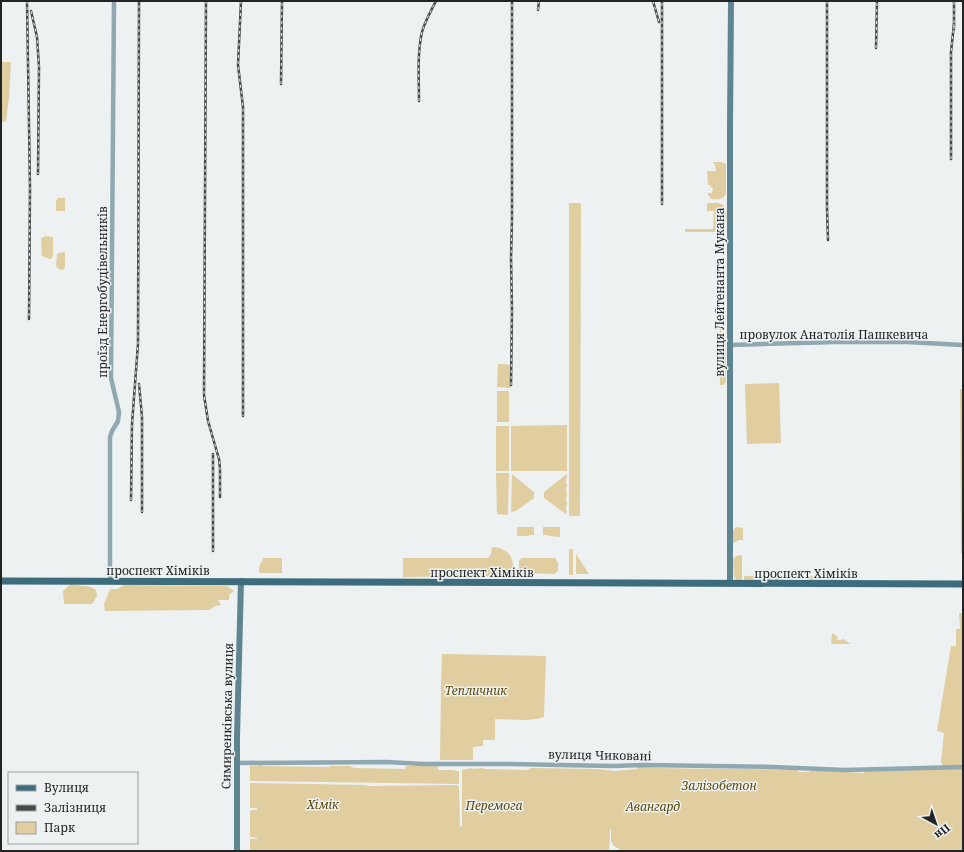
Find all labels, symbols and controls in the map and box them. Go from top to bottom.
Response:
street label: проїзд Енергобудівельників [94,206,111,378]
street label: вулиця Лейтенанта Мукана [711,207,728,377]
street label: провулок Анатолія Пашкевича [740,326,929,343]
street label: проспект Хіміків [106,562,210,579]
street label: проспект Хіміків [430,564,534,581]
street label: проспект Хіміків [754,565,858,582]
street label: Симиренківська вулиця [217,642,237,789]
park label: Тепличник [445,682,508,699]
street label: вулиця Чиковані [548,746,652,764]
legend [8,772,138,844]
park label: Залізобетон [681,777,757,794]
text: Вулиця [44,779,89,796]
park label: Хімік [306,796,340,813]
park label: Перемога [464,797,523,814]
park label: Авангард [625,798,680,815]
text: Залізниця [44,799,106,816]
north arrow [916,804,956,844]
text: Парк [44,819,76,836]
text: Пн [931,821,954,843]

